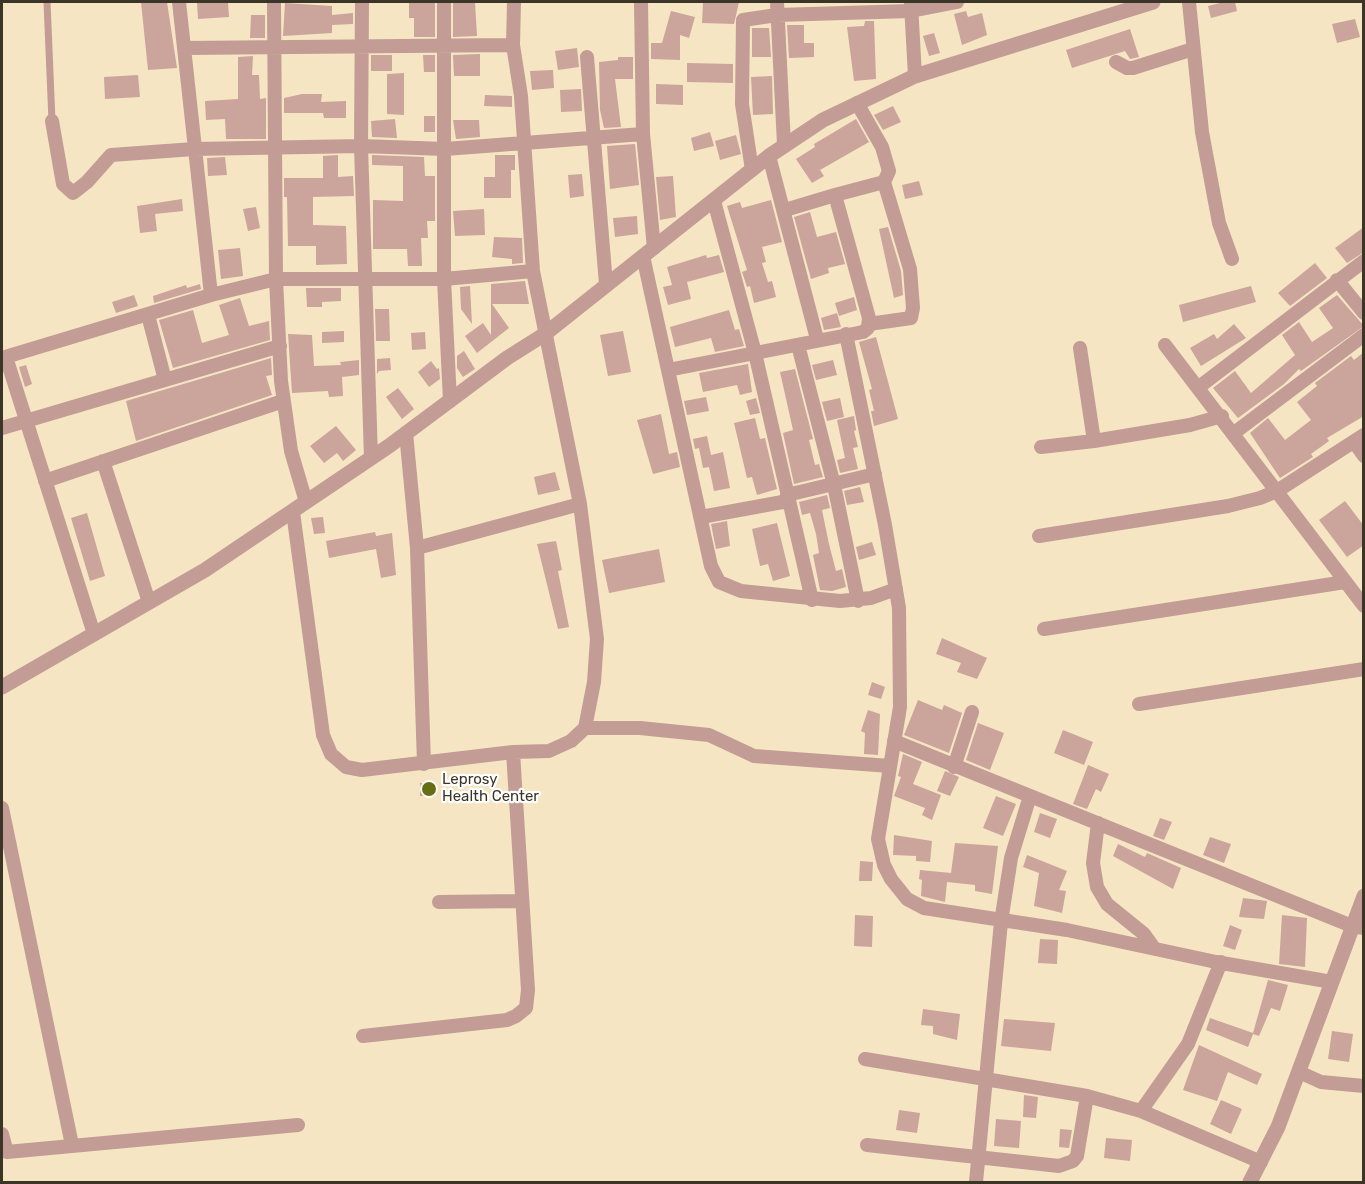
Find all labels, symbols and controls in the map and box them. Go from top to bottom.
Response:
place label: Leprosy Health Center [442,771,539,806]
marker: Leprosy Health Center [420,780,438,798]

